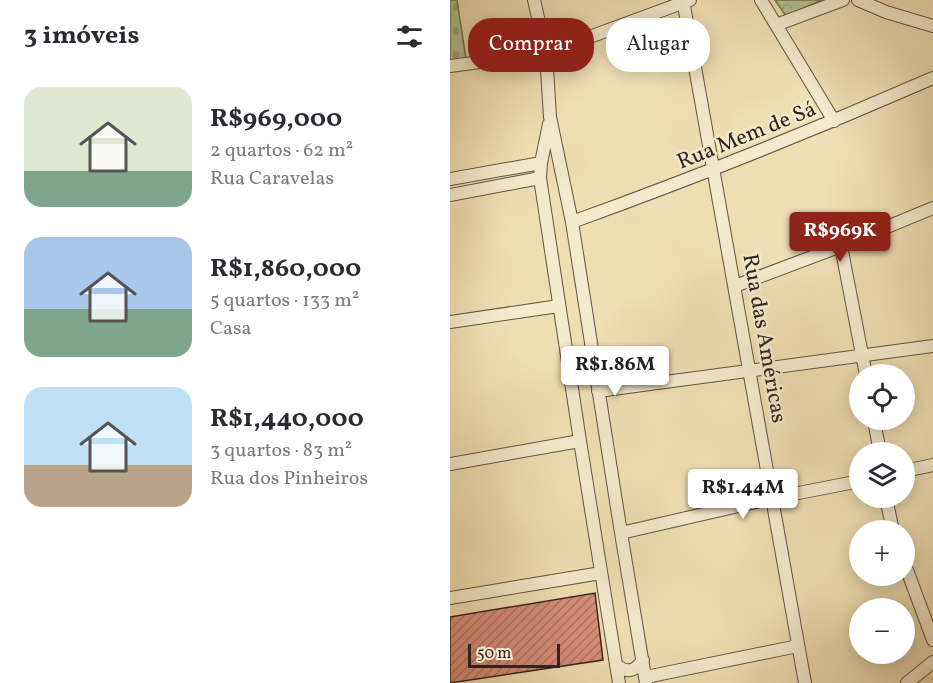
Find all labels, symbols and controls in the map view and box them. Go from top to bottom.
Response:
text: 3 imóveis [24,18,139,54]
chip: Comprar [468,18,594,72]
chip: Alugar [606,18,710,72]
icon: filters [393,20,426,53]
street label: Rua Mem de Sá [673,94,821,178]
text: R$969,000 [210,101,342,137]
icon: home [72,111,144,183]
text: 2 quartos · 62 m² [210,137,353,165]
text: Rua Caravelas [210,165,334,193]
pin: R$969K [791,212,889,263]
text: R$969K [803,217,877,245]
text: R$1,860,000 [210,251,361,287]
street label: Rua das Américas [733,251,794,426]
icon: home [72,261,144,333]
text: 5 quartos · 133 m² [210,287,359,315]
text: Casa [210,315,252,343]
pin: R$1.86M [560,346,670,397]
text: R$1.86M [575,351,655,379]
map controls [849,364,915,664]
button: locate [849,364,915,430]
text: R$1,440,000 [210,401,364,437]
icon: home [72,411,144,483]
text: 3 quartos · 83 m² [210,437,352,465]
button: layers [849,442,915,508]
text: Rua dos Pinheiros [210,465,368,493]
pin: R$1.44M [688,469,798,520]
text: R$1.44M [702,474,784,502]
button: + [849,520,915,586]
button: − [849,598,915,664]
scale bar [468,641,560,668]
text: 50 m [477,643,511,665]

